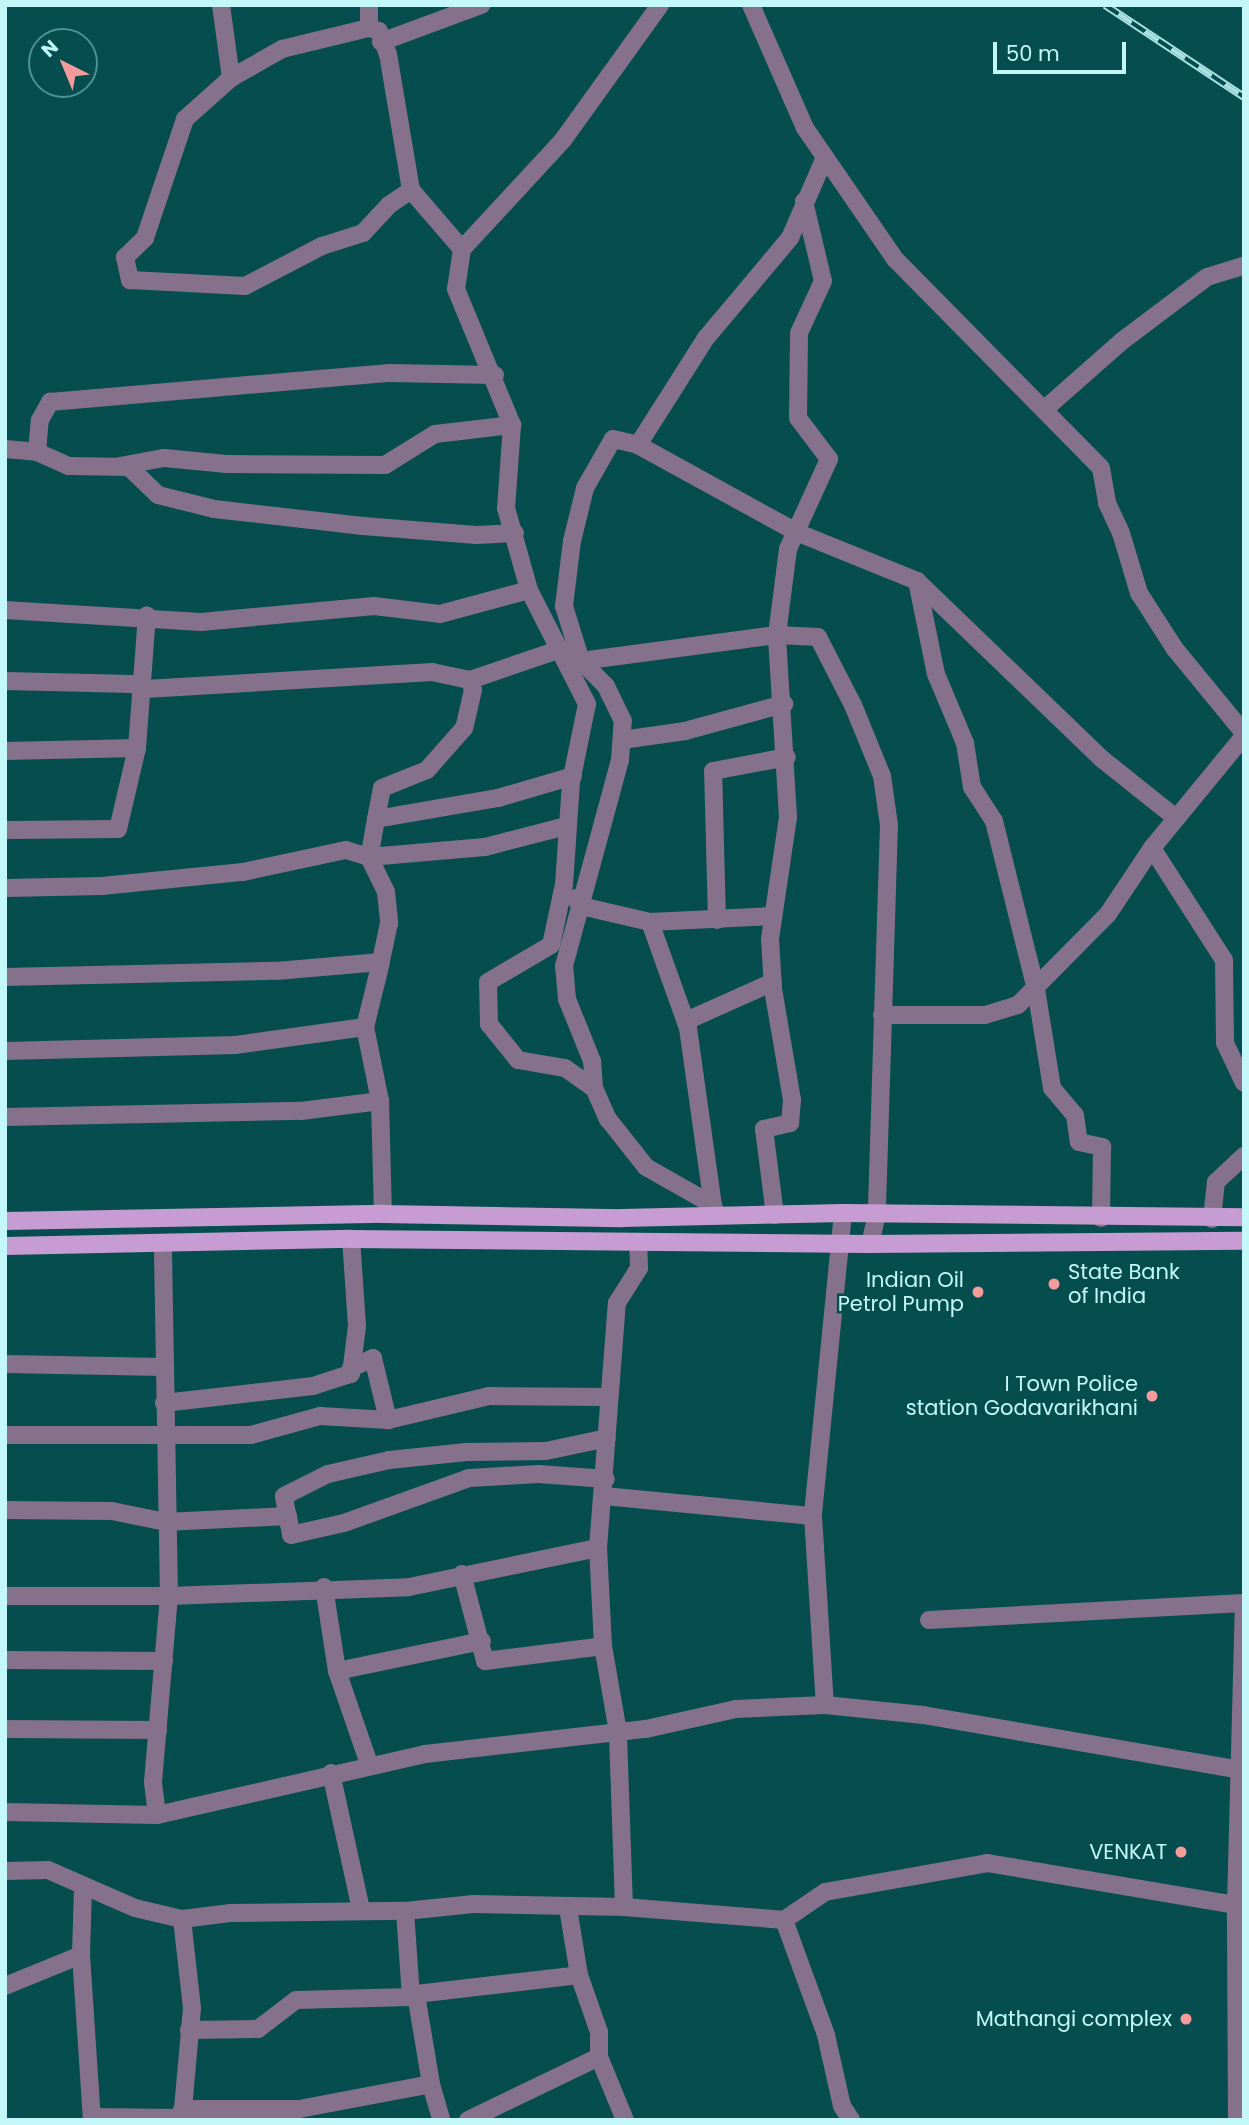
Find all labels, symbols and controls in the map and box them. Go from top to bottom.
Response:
north arrow [28,28,98,98]
scale bar [997,28,1130,72]
text: N [35,34,64,63]
text: 50 m [1006,39,1060,68]
place label: State Bank of India [1068,1259,1180,1309]
place label: Indian Oil Petrol Pump [838,1267,964,1317]
marker: State Bank of India [1046,1276,1062,1292]
marker: Indian Oil Petrol Pump [970,1284,986,1300]
place label: I Town Police station Godavarikhani [906,1371,1138,1421]
marker: I Town Police station Godavarikhani [1144,1388,1160,1404]
place label: VENKAT [1089,1839,1167,1865]
marker: VENKAT [1173,1844,1189,1860]
place label: Mathangi complex [976,2006,1172,2032]
marker: Mathangi complex [1178,2011,1194,2027]

